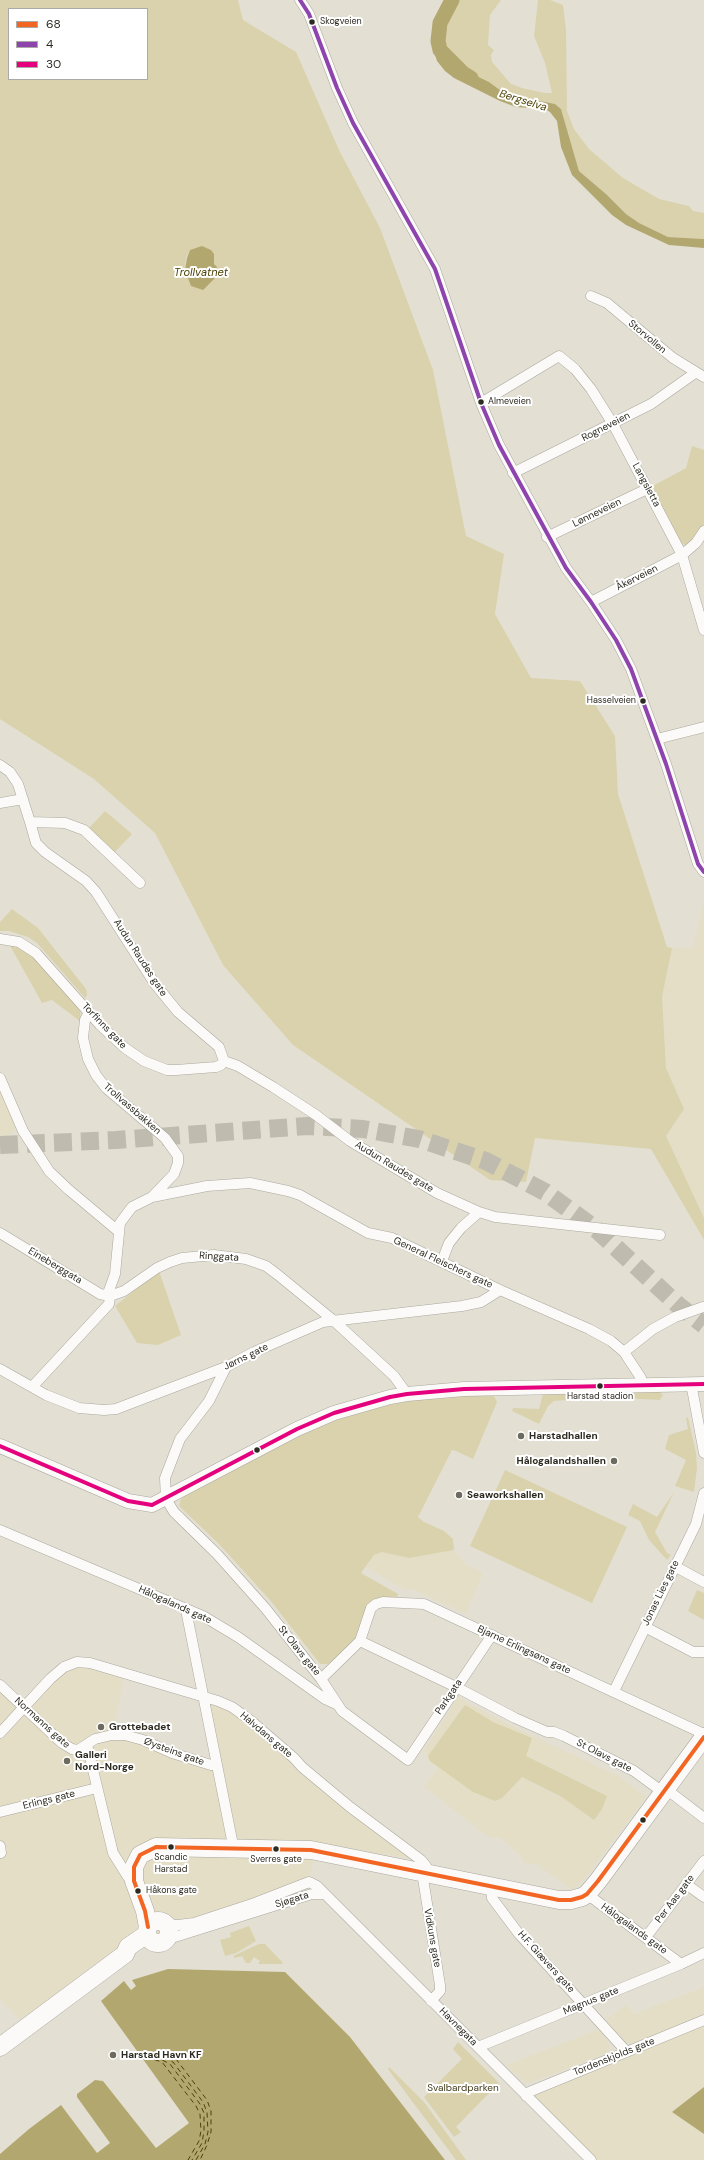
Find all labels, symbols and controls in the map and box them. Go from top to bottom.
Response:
legend [8,8,148,80]
text: 68 [46,16,61,32]
marker: Skogveien [307,17,317,27]
place label: Skogveien [320,17,362,27]
text: 4 [46,36,53,52]
text: 30 [46,56,61,72]
water label: Bergselva [498,88,548,114]
water label: Trollvatnet [174,266,228,280]
street label: Storvollen [626,318,668,356]
marker: Almeveien [476,397,486,407]
place label: Almeveien [488,397,531,407]
street label: Rogneveien [580,410,632,444]
street label: Langsletta [629,461,663,509]
street label: Lønneveien [571,496,623,530]
street label: Åkerveien [614,562,660,594]
place label: Hasselveien [587,696,636,706]
marker: Hasselveien [638,696,648,706]
street label: Audun Raudes gate [111,917,169,999]
street label: Torfinns gate [79,1000,129,1052]
street label: Trollvassbakken [101,1081,163,1137]
street label: Audun Raudes gate [353,1139,435,1195]
street label: General Fleischers gate [391,1235,495,1291]
street label: Eineberggata [26,1245,84,1287]
street label: Ringgata [199,1250,239,1264]
street label: Jørns gate [222,1341,270,1373]
marker: Harstad stadion [595,1381,605,1391]
place label: Harstad stadion [567,1392,633,1402]
place label: Harstadhallen [529,1430,598,1442]
marker: Harstadhallen [516,1431,526,1441]
unlabelled marker [252,1445,262,1455]
place label: Hålogalandshallen [517,1455,606,1467]
marker: Hålogalandshallen [609,1456,619,1466]
place label: Seaworkshallen [467,1489,544,1501]
marker: Seaworkshallen [454,1490,464,1500]
street label: Jonas Lies gate [640,1558,682,1628]
street label: Hålogalands gate [137,1583,213,1627]
street label: Bjarne Erlingsøns gate [475,1623,573,1677]
street label: St Olavs gate [275,1624,323,1678]
street label: Parkgata [433,1677,465,1717]
street label: Normanns gate [12,1695,72,1751]
street label: Halvdans gate [237,1710,295,1760]
place label: Grottebadet [109,1721,170,1733]
marker: Grottebadet [96,1722,106,1732]
street label: Øysteins gate [142,1736,206,1768]
street label: St Olavs gate [574,1737,634,1775]
place label: Galleri Nord-Norge [75,1749,134,1772]
marker: Galleri Nord-Norge [62,1756,72,1766]
street label: Erlings gate [22,1788,76,1812]
unlabelled marker [638,1815,648,1825]
marker: Scandic Harstad [166,1842,176,1852]
marker: Sverres gate [271,1844,281,1854]
place label: Scandic Harstad [154,1853,188,1874]
place label: Sverres gate [250,1855,302,1865]
street label: Per Aas gate [653,1872,697,1926]
marker: Håkons gate [133,1886,143,1896]
place label: Håkons gate [146,1886,197,1896]
street label: Sjøgata [274,1889,310,1911]
street label: Hålogalands gate [599,1901,669,1957]
street label: Vidkuns gate [421,1907,443,1969]
street label: H.F. Giævers gate [515,1928,577,1996]
street label: Magnus gate [561,1984,621,2018]
street label: Havnegata [436,2005,480,2049]
street label: Tordenskjolds gate [572,2035,656,2079]
place label: Harstad Havn KF [121,2049,201,2061]
marker: Harstad Havn KF [108,2050,118,2060]
park label: Svalbardparken [427,2082,499,2094]

